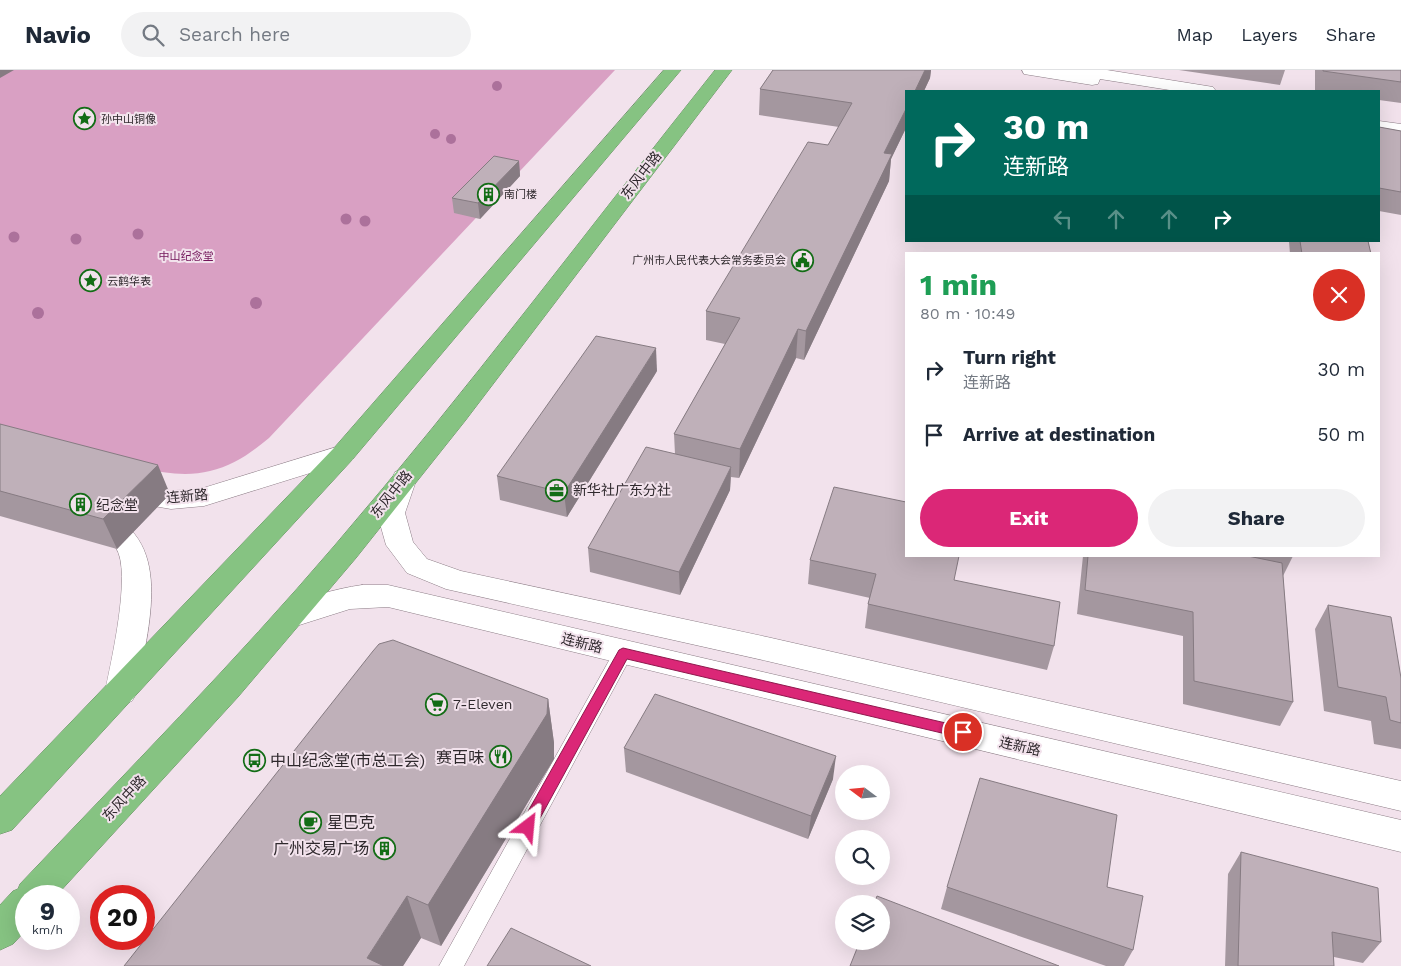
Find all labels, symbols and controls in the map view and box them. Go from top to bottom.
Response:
search box [121,12,471,57]
text: Navio [25,21,91,49]
icon: search [139,21,167,49]
text: Search here [179,23,290,46]
text: Map [1176,24,1213,45]
text: Layers [1241,24,1298,45]
text: Share [1326,24,1376,45]
text: 30 m [1003,106,1089,148]
place icon: 孙中山铜像 [73,107,97,131]
icon: right [920,110,985,175]
place label: 孙中山铜像 [101,113,156,126]
street label: 东风中路 [617,148,665,202]
text: 连新路 [1003,154,1069,179]
building icon: 南门楼 [476,182,500,206]
place label: 南门楼 [504,188,537,201]
icon: left [1049,205,1077,233]
icon: ahead [1102,205,1130,233]
icon: ahead [1155,205,1183,233]
icon: right [1208,205,1236,233]
public building icon: 广州市人民代表大会常务委员会 [790,248,814,272]
park label: 中山纪念堂 [159,250,214,263]
place label: 广州市人民代表大会常务委员会 [632,254,786,267]
text: 1 min [920,267,997,302]
place icon: 云鹤华表 [79,269,103,293]
button: close [1313,269,1365,321]
place label: 云鹤华表 [107,275,151,288]
text: 80 m · 10:49 [920,304,1015,323]
text: Turn right [963,346,1056,369]
icon: right [920,356,948,384]
text: 30 m [1318,358,1365,381]
text: 连新路 [963,373,1011,392]
icon: arrive [920,421,948,449]
text: Arrive at destination [963,423,1155,446]
text: 50 m [1318,423,1365,446]
street label: 东风中路 [367,467,415,521]
office icon: 新华社广东分社 [545,478,569,502]
place label: 新华社广东分社 [573,482,671,498]
street label: 连新路 [165,486,209,506]
button: Exit [920,489,1138,547]
button: Share [1148,489,1365,547]
building icon: 纪念堂 [68,493,92,517]
place label: 纪念堂 [96,497,138,513]
street label: 连新路 [560,630,604,656]
supermarket icon: 7-Eleven [425,692,449,716]
place label: 7-Eleven [453,696,512,712]
pin [942,711,984,753]
icon: arrive [949,718,977,746]
street label: 连新路 [998,733,1042,759]
restaurant icon: 赛百味 [488,745,512,769]
bus stop icon: 中山纪念堂(市总工会) [242,748,266,772]
place label: 赛百味 [436,748,484,767]
place label: 中山纪念堂(市总工会) [270,751,425,770]
north arrow [835,765,890,820]
map controls [835,765,890,950]
street label: 东风中路 [99,772,149,824]
position arrow [501,800,553,852]
cafe icon: 星巴克 [299,810,323,834]
place label: 星巴克 [327,813,375,832]
button: search [835,830,890,885]
building icon: 广州交易广场 [373,836,397,860]
place label: 广州交易广场 [273,839,369,858]
speed limit sign: 20 [90,885,155,950]
button: layers [835,895,890,950]
text: 9 [40,897,55,926]
text: km/h [32,923,63,937]

